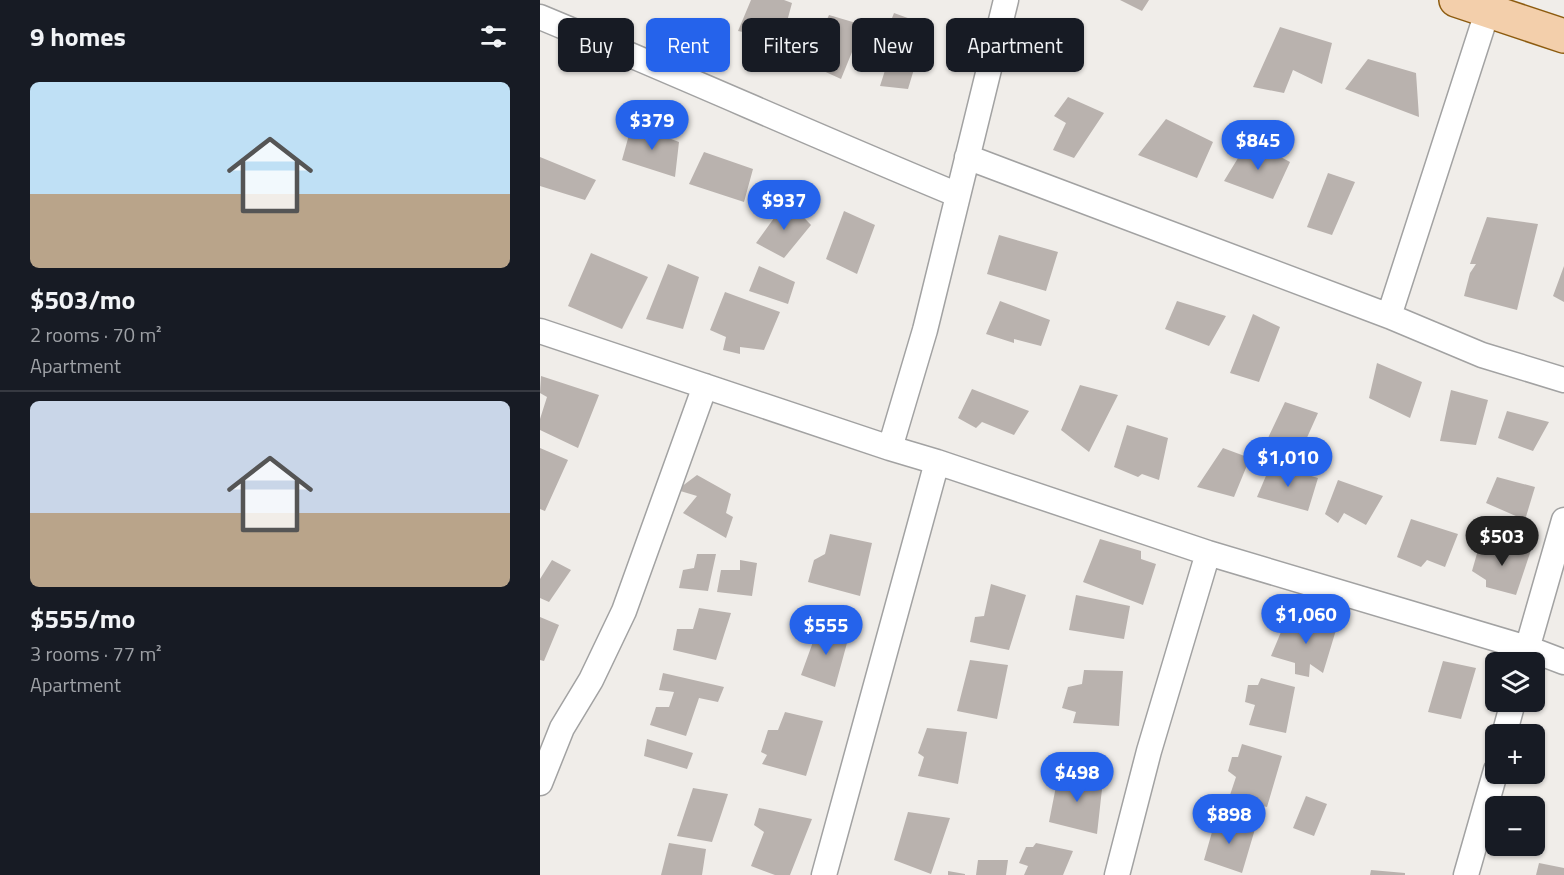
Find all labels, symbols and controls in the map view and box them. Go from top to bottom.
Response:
text: 9 homes [30,17,126,56]
chip: Buy [558,18,634,72]
chip: Rent [646,18,730,72]
chip: Filters [742,18,840,72]
chip: New [852,18,934,72]
chip: Apartment [946,18,1084,72]
icon: filters [477,20,510,53]
pin: $379 [616,100,688,151]
text: $379 [630,104,674,135]
pin: $845 [1222,120,1294,171]
icon: home [216,121,324,229]
text: $845 [1236,124,1280,155]
pin: $937 [748,180,820,231]
text: $937 [762,184,806,215]
text: $503/mo [30,280,135,319]
text: 2 rooms · 70 m² [30,319,162,350]
text: Apartment [30,350,121,381]
pin: $1,010 [1239,437,1337,488]
icon: home [216,440,324,548]
text: $1,010 [1257,441,1319,472]
pin: $503 [1466,516,1538,567]
text: $503 [1480,520,1524,551]
pin: $1,060 [1257,594,1355,645]
text: $1,060 [1275,598,1337,629]
text: $555/mo [30,599,135,638]
pin: $555 [790,605,862,656]
text: $555 [804,609,848,640]
text: 3 rooms · 77 m² [30,638,162,669]
map controls [1485,652,1545,856]
button: layers [1485,652,1545,712]
text: Apartment [30,669,121,700]
button: + [1485,724,1545,784]
pin: $498 [1041,752,1113,803]
text: $498 [1055,756,1099,787]
pin: $898 [1193,794,1265,845]
button: − [1485,796,1545,856]
text: $898 [1207,798,1251,829]

